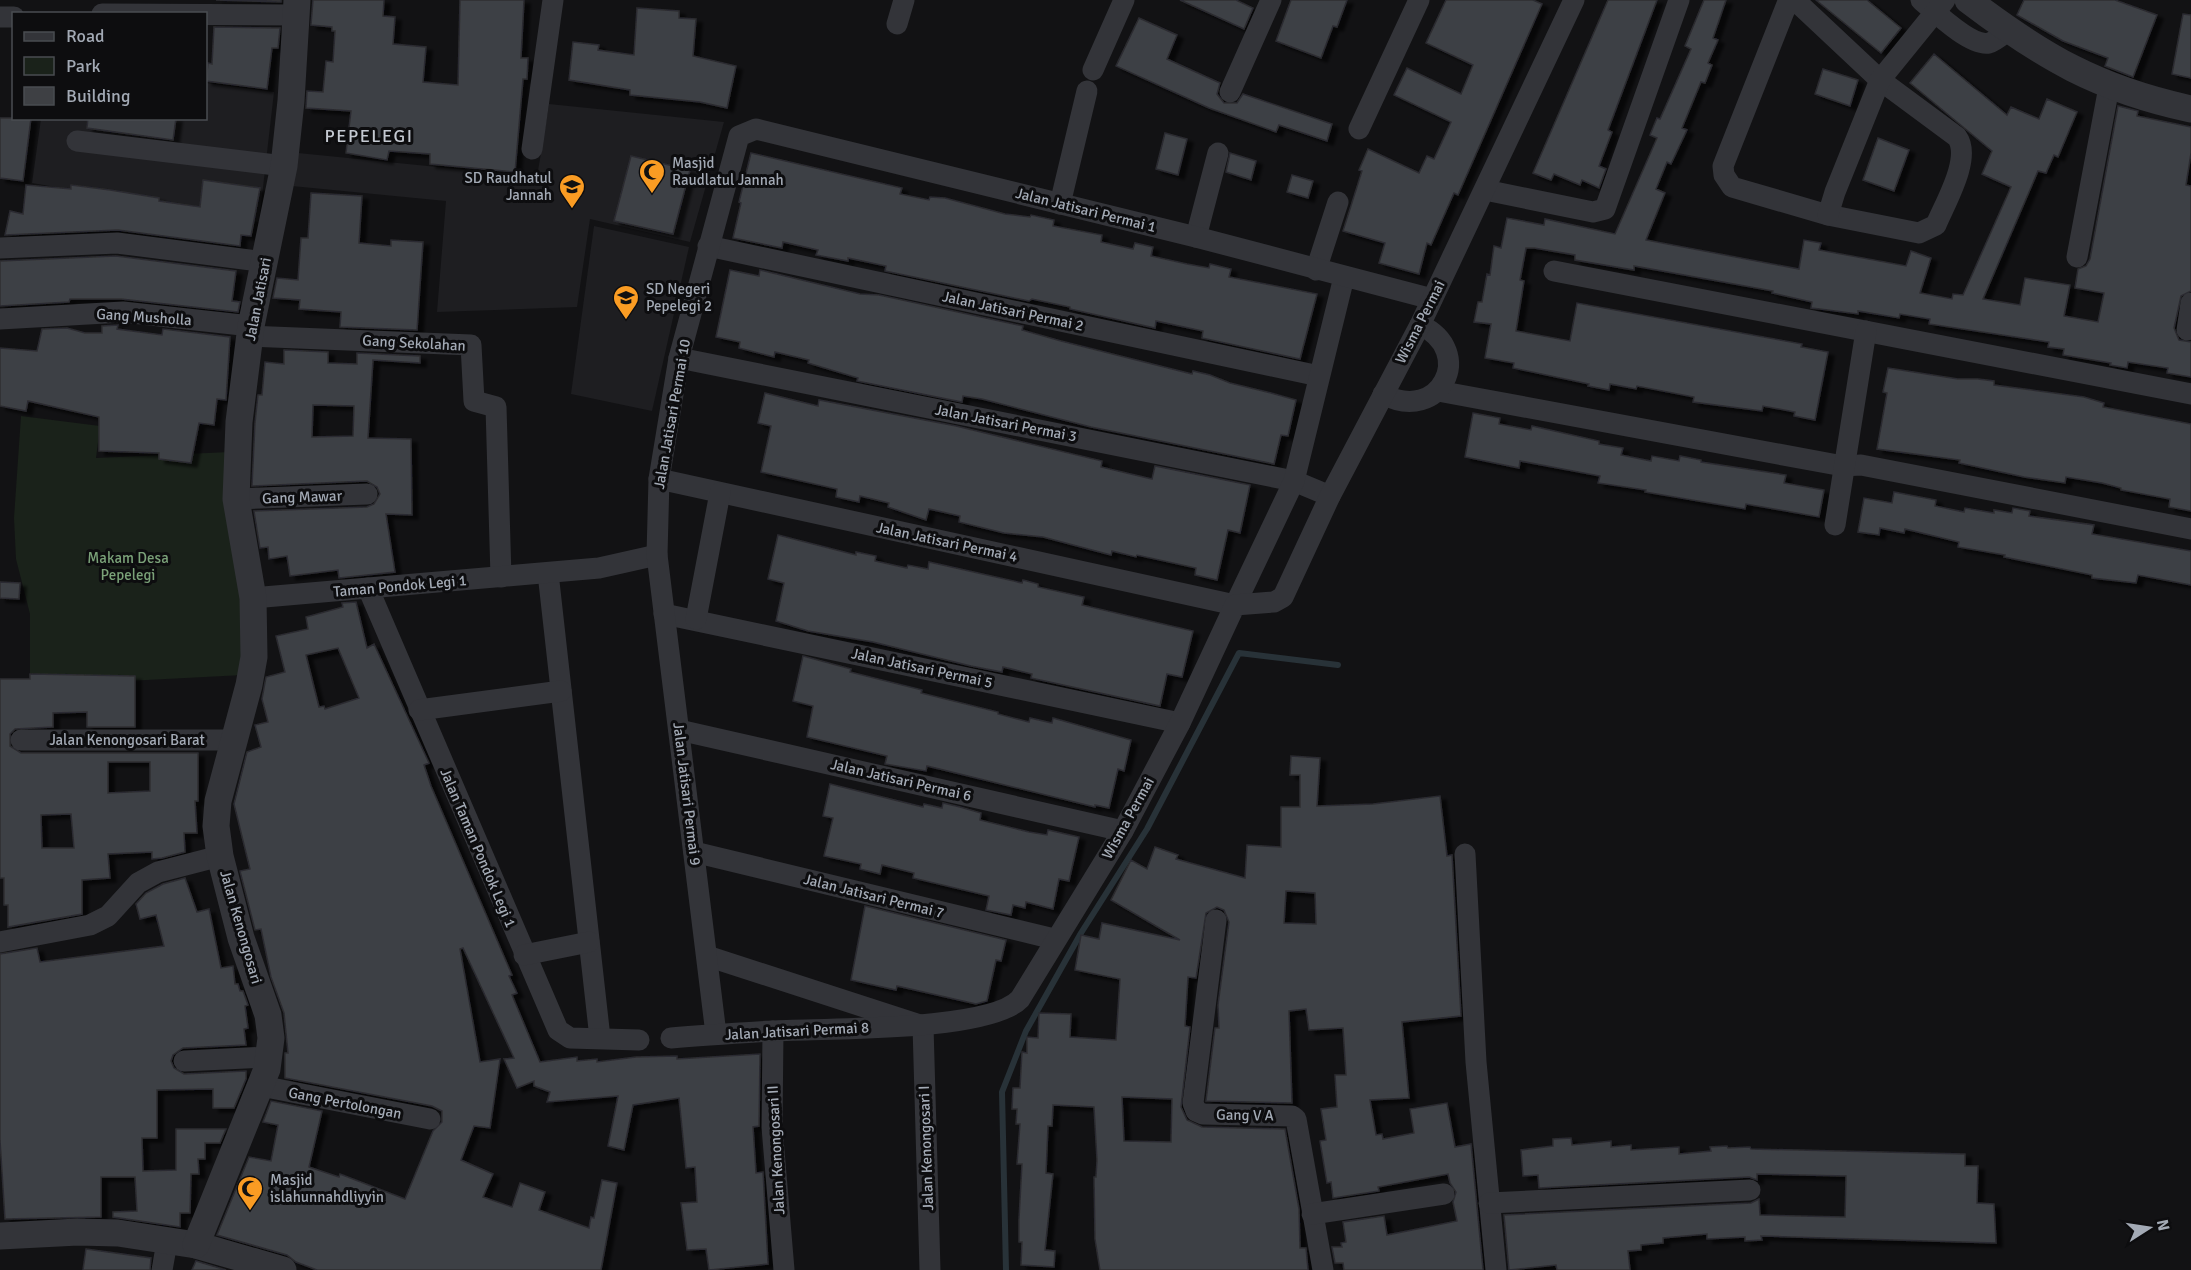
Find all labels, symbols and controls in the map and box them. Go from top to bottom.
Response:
legend [12,12,207,120]
text: Road [66,25,105,47]
text: Park [66,55,101,77]
text: Building [66,85,130,107]
district label: PEPELEGI [325,125,413,147]
place label: Masjid Raudlatul Jannah [672,154,784,189]
mosque icon: Masjid Raudlatul Jannah [637,157,667,195]
place label: SD Raudhatul Jannah [465,169,552,204]
school or university icon: SD Raudhatul Jannah [557,172,587,210]
street label: Jalan Jatisari Permai 1 [1014,184,1158,236]
street label: Jalan Jatisari [241,256,275,342]
street label: Wisma Permai [1391,277,1449,367]
place label: SD Negeri Pepelegi 2 [646,280,712,315]
school or university icon: SD Negeri Pepelegi 2 [611,283,641,321]
street label: Jalan Jatisari Permai 2 [941,287,1085,335]
street label: Gang Musholla [96,305,192,329]
street label: Gang Sekolahan [362,331,466,355]
street label: Jalan Jatisari Permai 10 [650,337,694,491]
street label: Jalan Jatisari Permai 3 [934,400,1078,446]
street label: Gang Mawar [262,487,343,507]
street label: Jalan Jatisari Permai 4 [875,518,1019,566]
park label: Makam Desa Pepelegi [87,549,169,584]
street label: Taman Pondok Legi 1 [333,571,467,601]
street label: Jalan Jatisari Permai 5 [850,644,994,692]
street label: Jalan Jatisari Permai 9 [669,721,705,867]
street label: Jalan Kenongosari Barat [49,731,205,749]
street label: Jalan Jatisari Permai 6 [829,755,973,805]
street label: Jalan Taman Pondok Legi 1 [436,766,520,930]
street label: Wisma Permai [1098,774,1158,862]
street label: Jalan Kenongosari [216,868,266,986]
street label: Jalan Jatisari Permai 7 [802,870,946,922]
street label: Jalan Jatisari Permai 8 [725,1018,869,1044]
street label: Gang Pertolongan [287,1083,403,1123]
street label: Jalan Kenongosari II [764,1085,788,1215]
street label: Jalan Kenongosari I [915,1085,937,1211]
street label: Gang V A [1216,1105,1274,1125]
place label: Masjid islahunnahdliyyin [270,1171,384,1206]
mosque icon: Masjid islahunnahdliyyin [235,1174,265,1212]
north arrow [2119,1198,2179,1258]
text: N [2152,1218,2174,1233]

